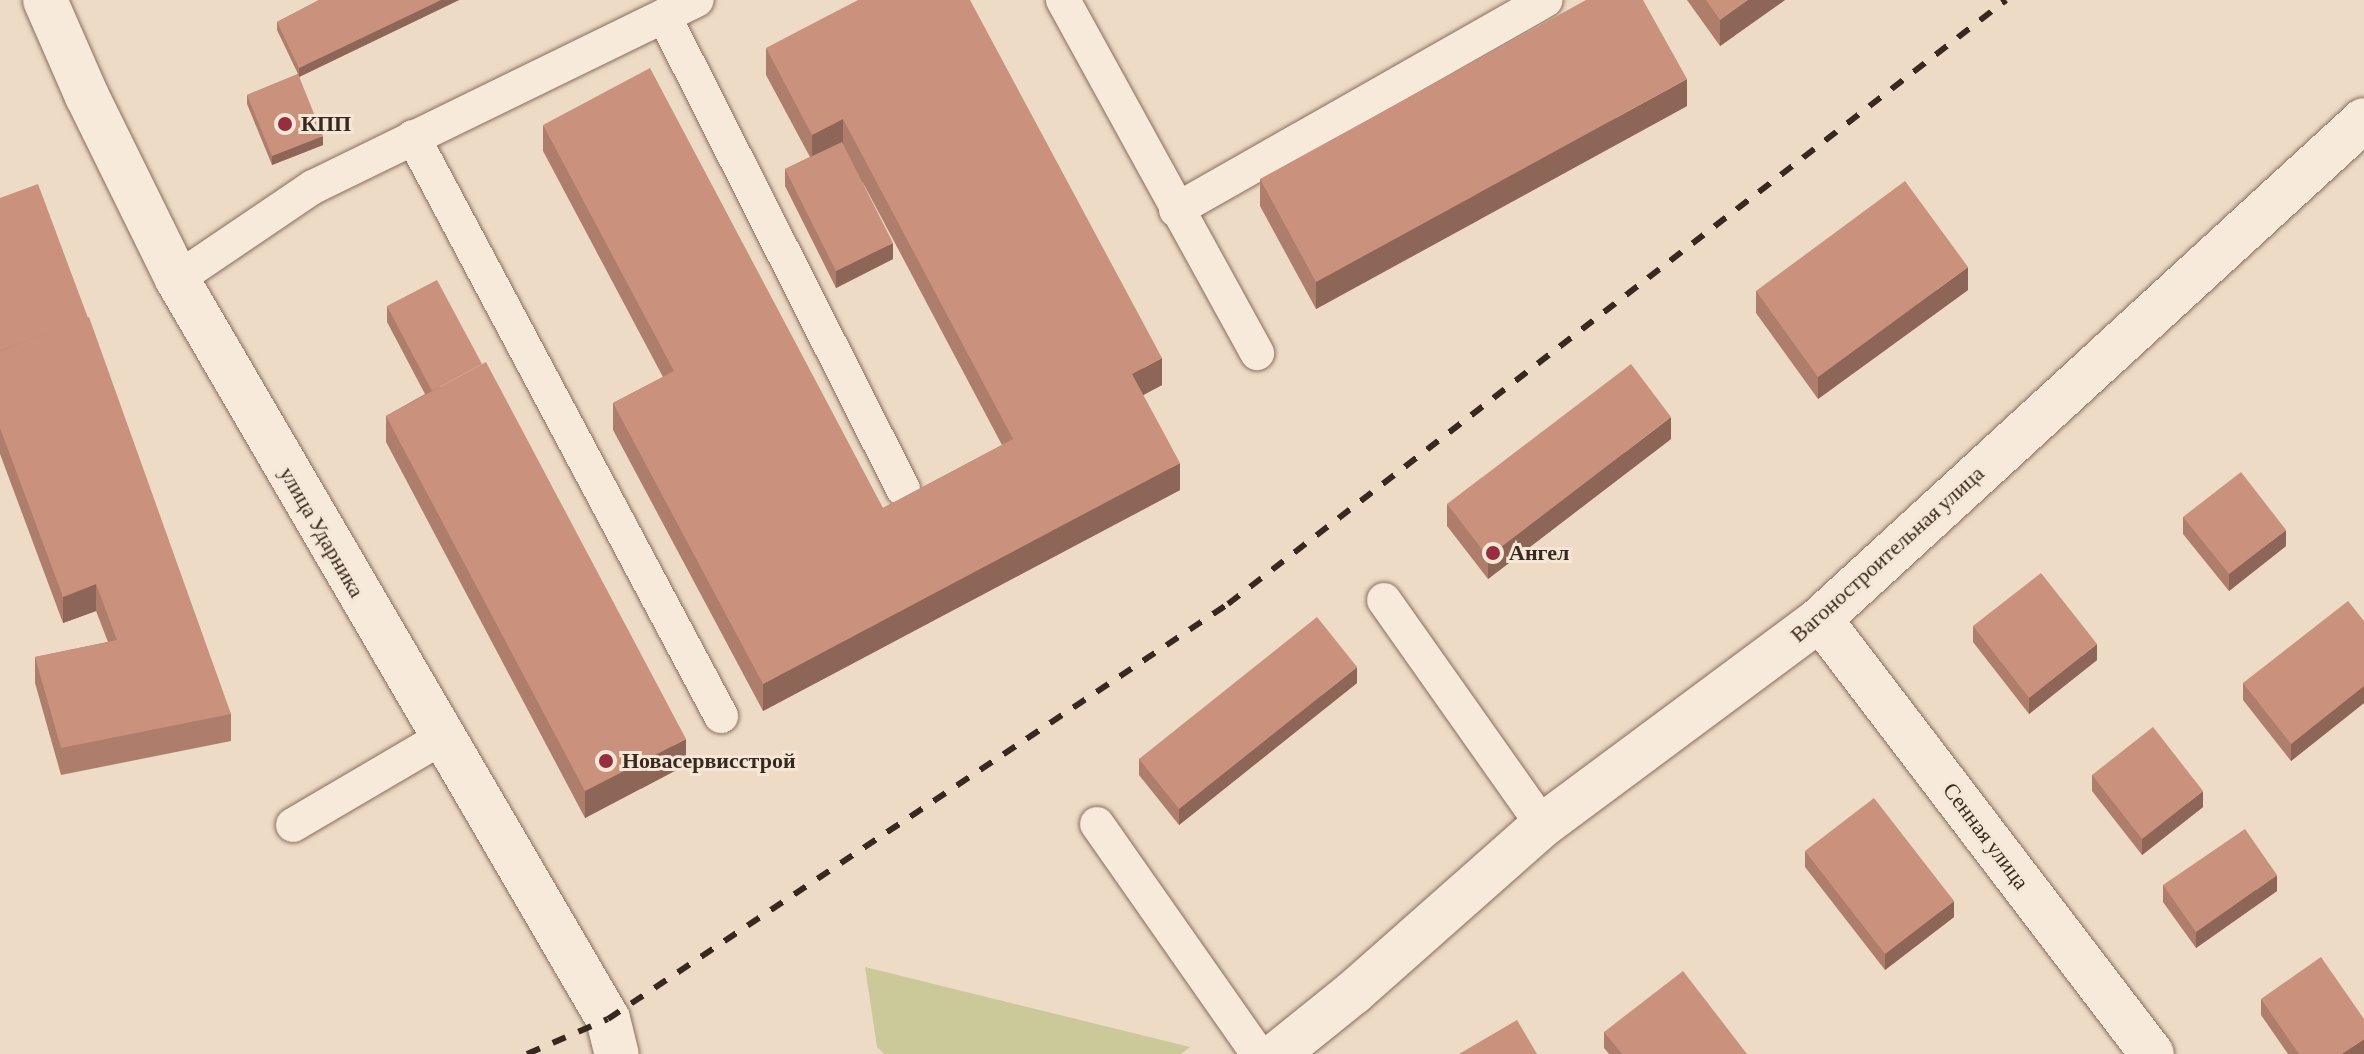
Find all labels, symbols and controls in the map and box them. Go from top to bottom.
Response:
place label: КПП [301,111,351,137]
marker: КПП [276,115,294,133]
street label: Вагоностроительная улица [1785,460,1989,648]
street label: улица Ударника [274,462,370,602]
place label: Ангел [1509,540,1569,566]
marker: Ангел [1484,544,1502,562]
place label: Новасервисстрой [622,748,796,774]
marker: Новасервисстрой [597,752,615,770]
street label: Сенная улица [1937,778,2035,894]

